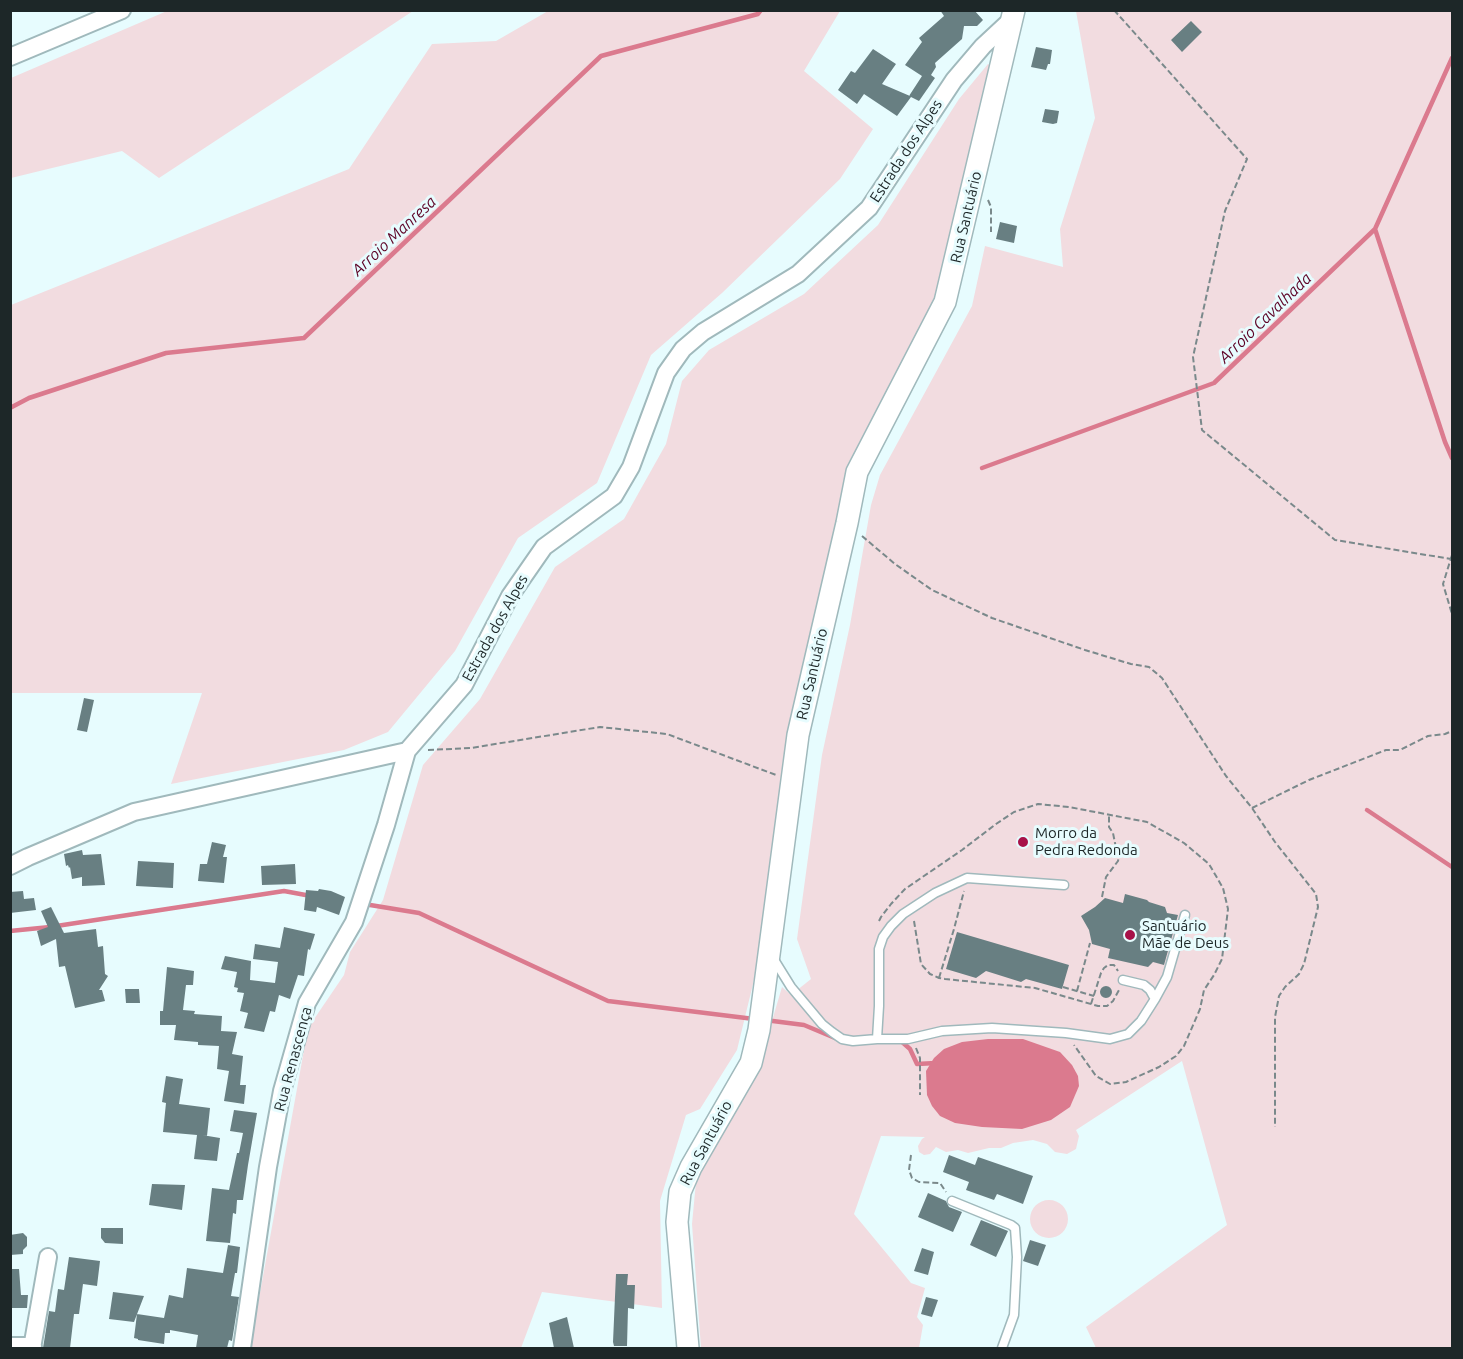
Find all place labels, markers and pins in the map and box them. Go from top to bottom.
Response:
place label: Morro da Pedra Redonda [1035,824,1138,859]
marker: Morro da Pedra Redonda [1016,835,1030,849]
place label: Santuário Mãe de Deus [1142,917,1229,952]
marker: Santuário Mãe de Deus [1123,928,1137,942]

